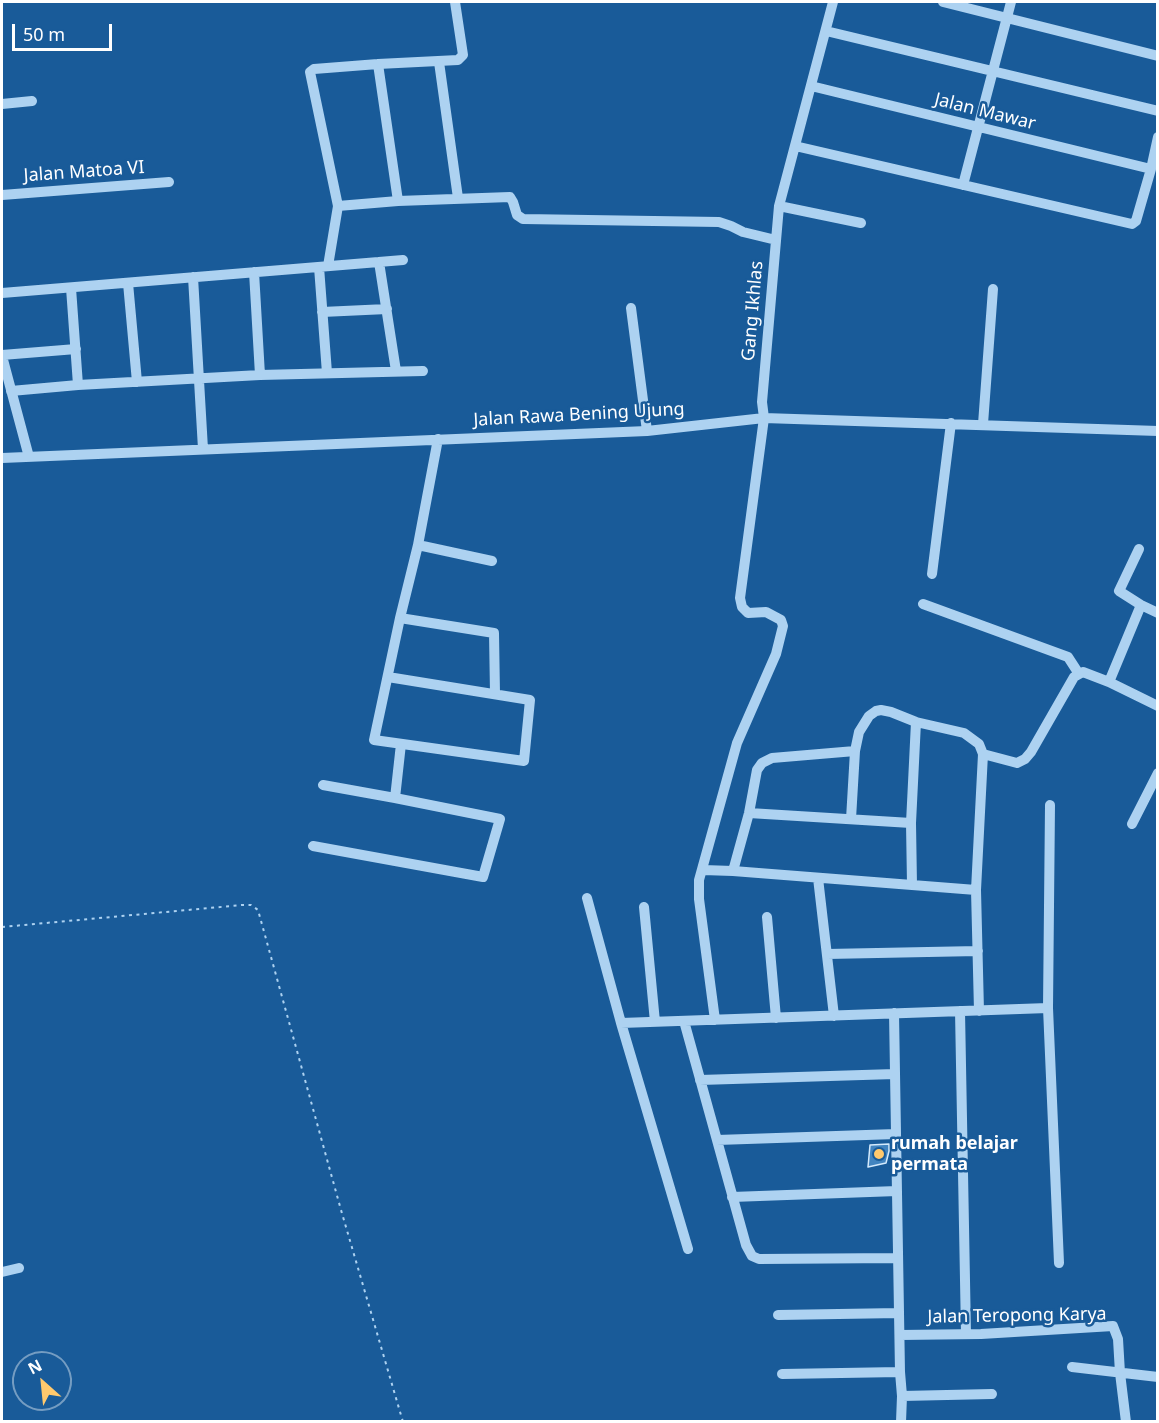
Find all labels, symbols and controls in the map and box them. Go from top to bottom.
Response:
scale bar [15,12,116,50]
text: 50 m [23,22,65,46]
street label: Jalan Mawar [932,89,1038,135]
street label: Jalan Matoa VI [23,157,145,187]
street label: Gang Ikhlas [738,260,768,362]
street label: Jalan Rawa Bening Ujung [473,399,685,431]
place label: rumah belajar permata [891,1133,1018,1176]
marker: rumah belajar permata [872,1147,886,1161]
street label: Jalan Teropong Karya [927,1304,1107,1328]
north arrow [12,1351,72,1411]
text: N [24,1354,46,1380]

